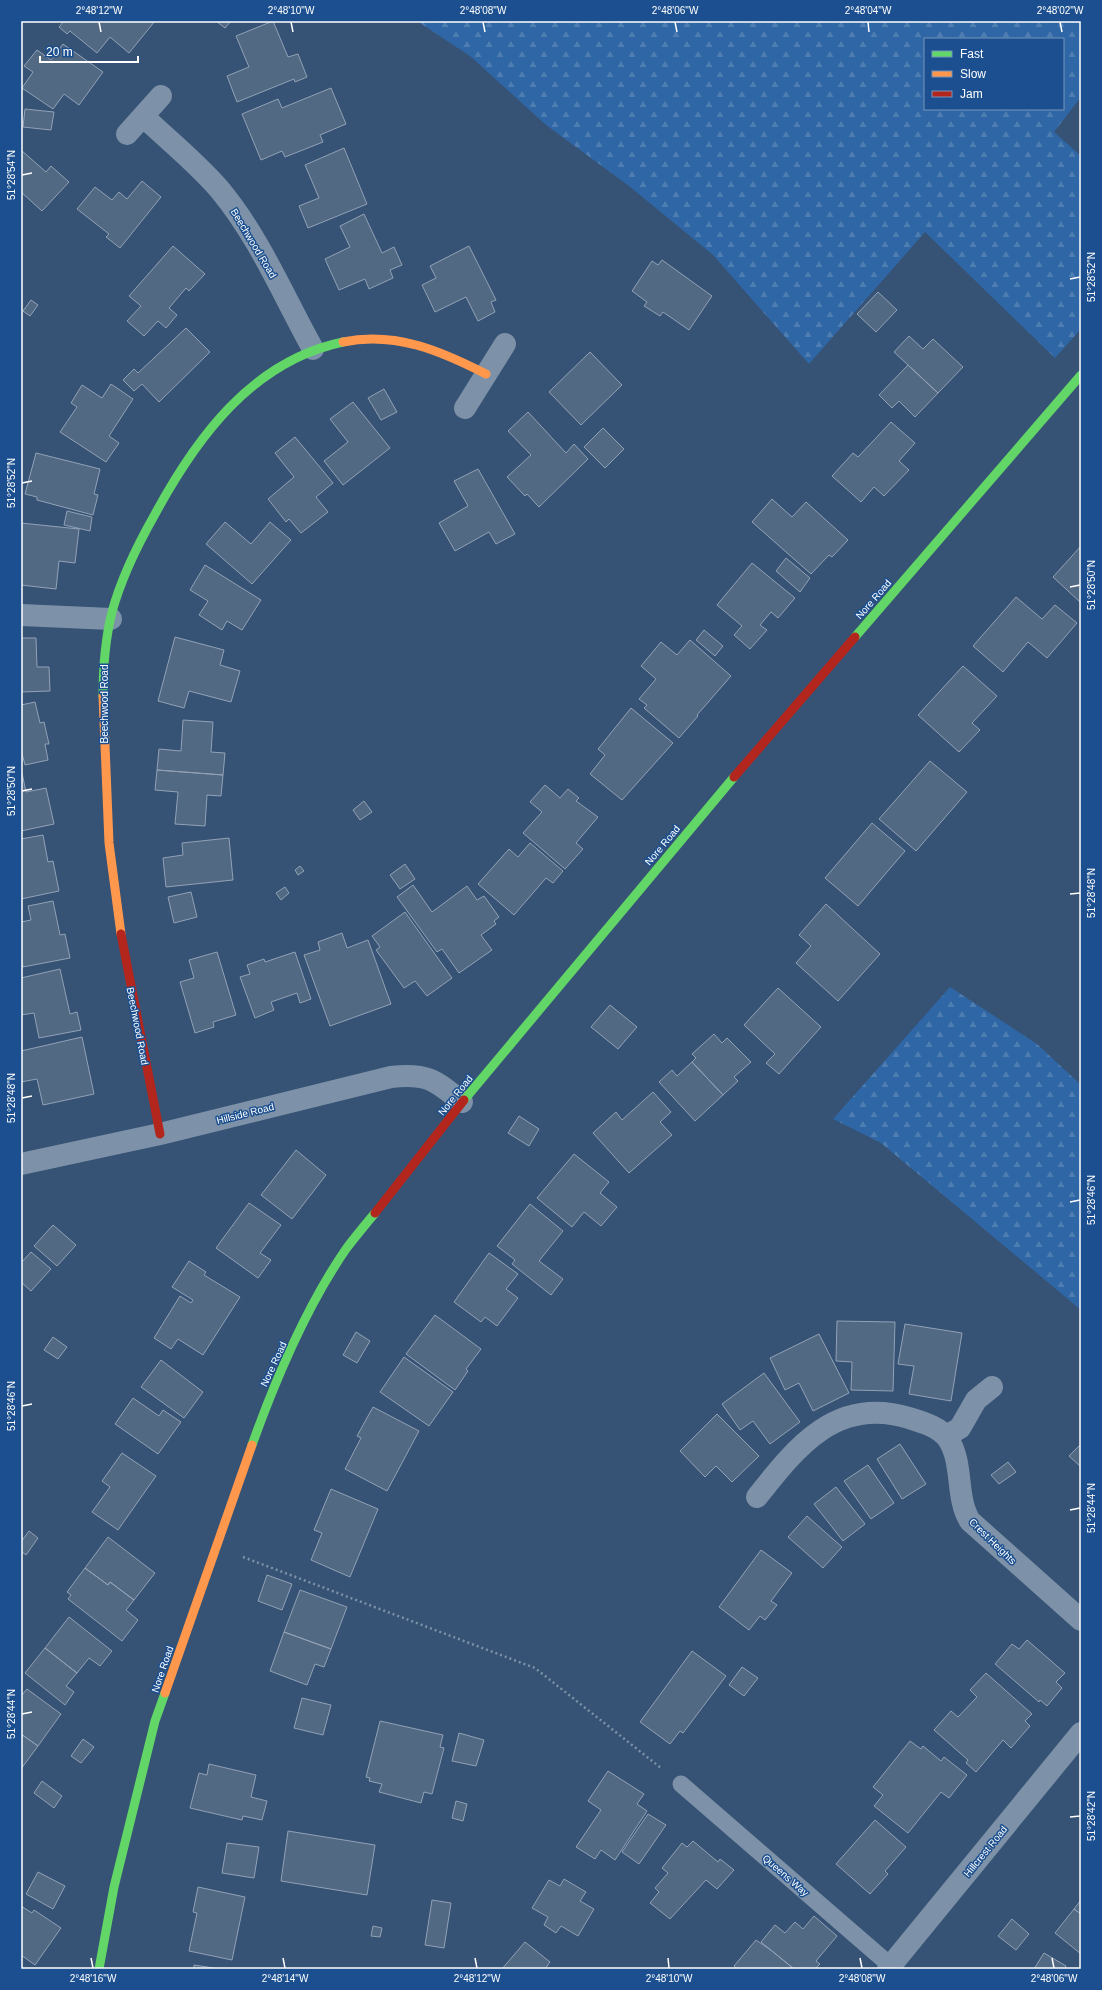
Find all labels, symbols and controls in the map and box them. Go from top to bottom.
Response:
text: 2°48'12"W [76,5,123,16]
text: 2°48'10"W [268,5,315,16]
text: 2°48'08"W [460,5,507,16]
text: 2°48'06"W [652,5,699,16]
text: 2°48'04"W [845,5,892,16]
text: 2°48'02"W [1037,5,1084,16]
scale bar [40,38,138,64]
legend [924,38,1064,110]
text: 20 m [46,45,73,59]
text: Fast [960,47,984,61]
text: Slow [960,67,986,81]
text: Jam [960,87,983,101]
text: 51°28'54"N [6,150,17,200]
street label: Beechwood Road [229,207,279,280]
text: 51°28'52"N [1086,252,1097,302]
text: 51°28'52"N [6,458,17,508]
text: 51°28'50"N [1086,560,1097,610]
street label: Nore Road [853,577,893,621]
street label: Beechwood Road [99,665,110,743]
text: 51°28'50"N [6,766,17,816]
street label: Nore Road [643,823,682,867]
text: 51°28'48"N [1086,868,1097,918]
street label: Beechwood Road [125,986,150,1066]
text: 51°28'48"N [6,1073,17,1123]
street label: Nore Road [436,1073,475,1118]
street label: Hillside Road [215,1101,275,1126]
text: 51°28'46"N [1086,1175,1097,1225]
street label: Nore Road [258,1340,289,1388]
text: 51°28'46"N [6,1381,17,1431]
text: 51°28'44"N [1086,1483,1097,1533]
street label: Crest Heights [967,1516,1018,1566]
street label: Nore Road [149,1645,176,1694]
text: 51°28'44"N [6,1689,17,1739]
text: 51°28'42"N [1086,1791,1097,1841]
street label: Hillcrest Road [962,1824,1009,1879]
street label: Queens Way [760,1852,811,1898]
text: 2°48'16"W [70,1973,117,1984]
text: 2°48'14"W [262,1973,309,1984]
text: 2°48'12"W [454,1973,501,1984]
text: 2°48'10"W [646,1973,693,1984]
text: 2°48'08"W [839,1973,886,1984]
text: 2°48'06"W [1031,1973,1078,1984]

